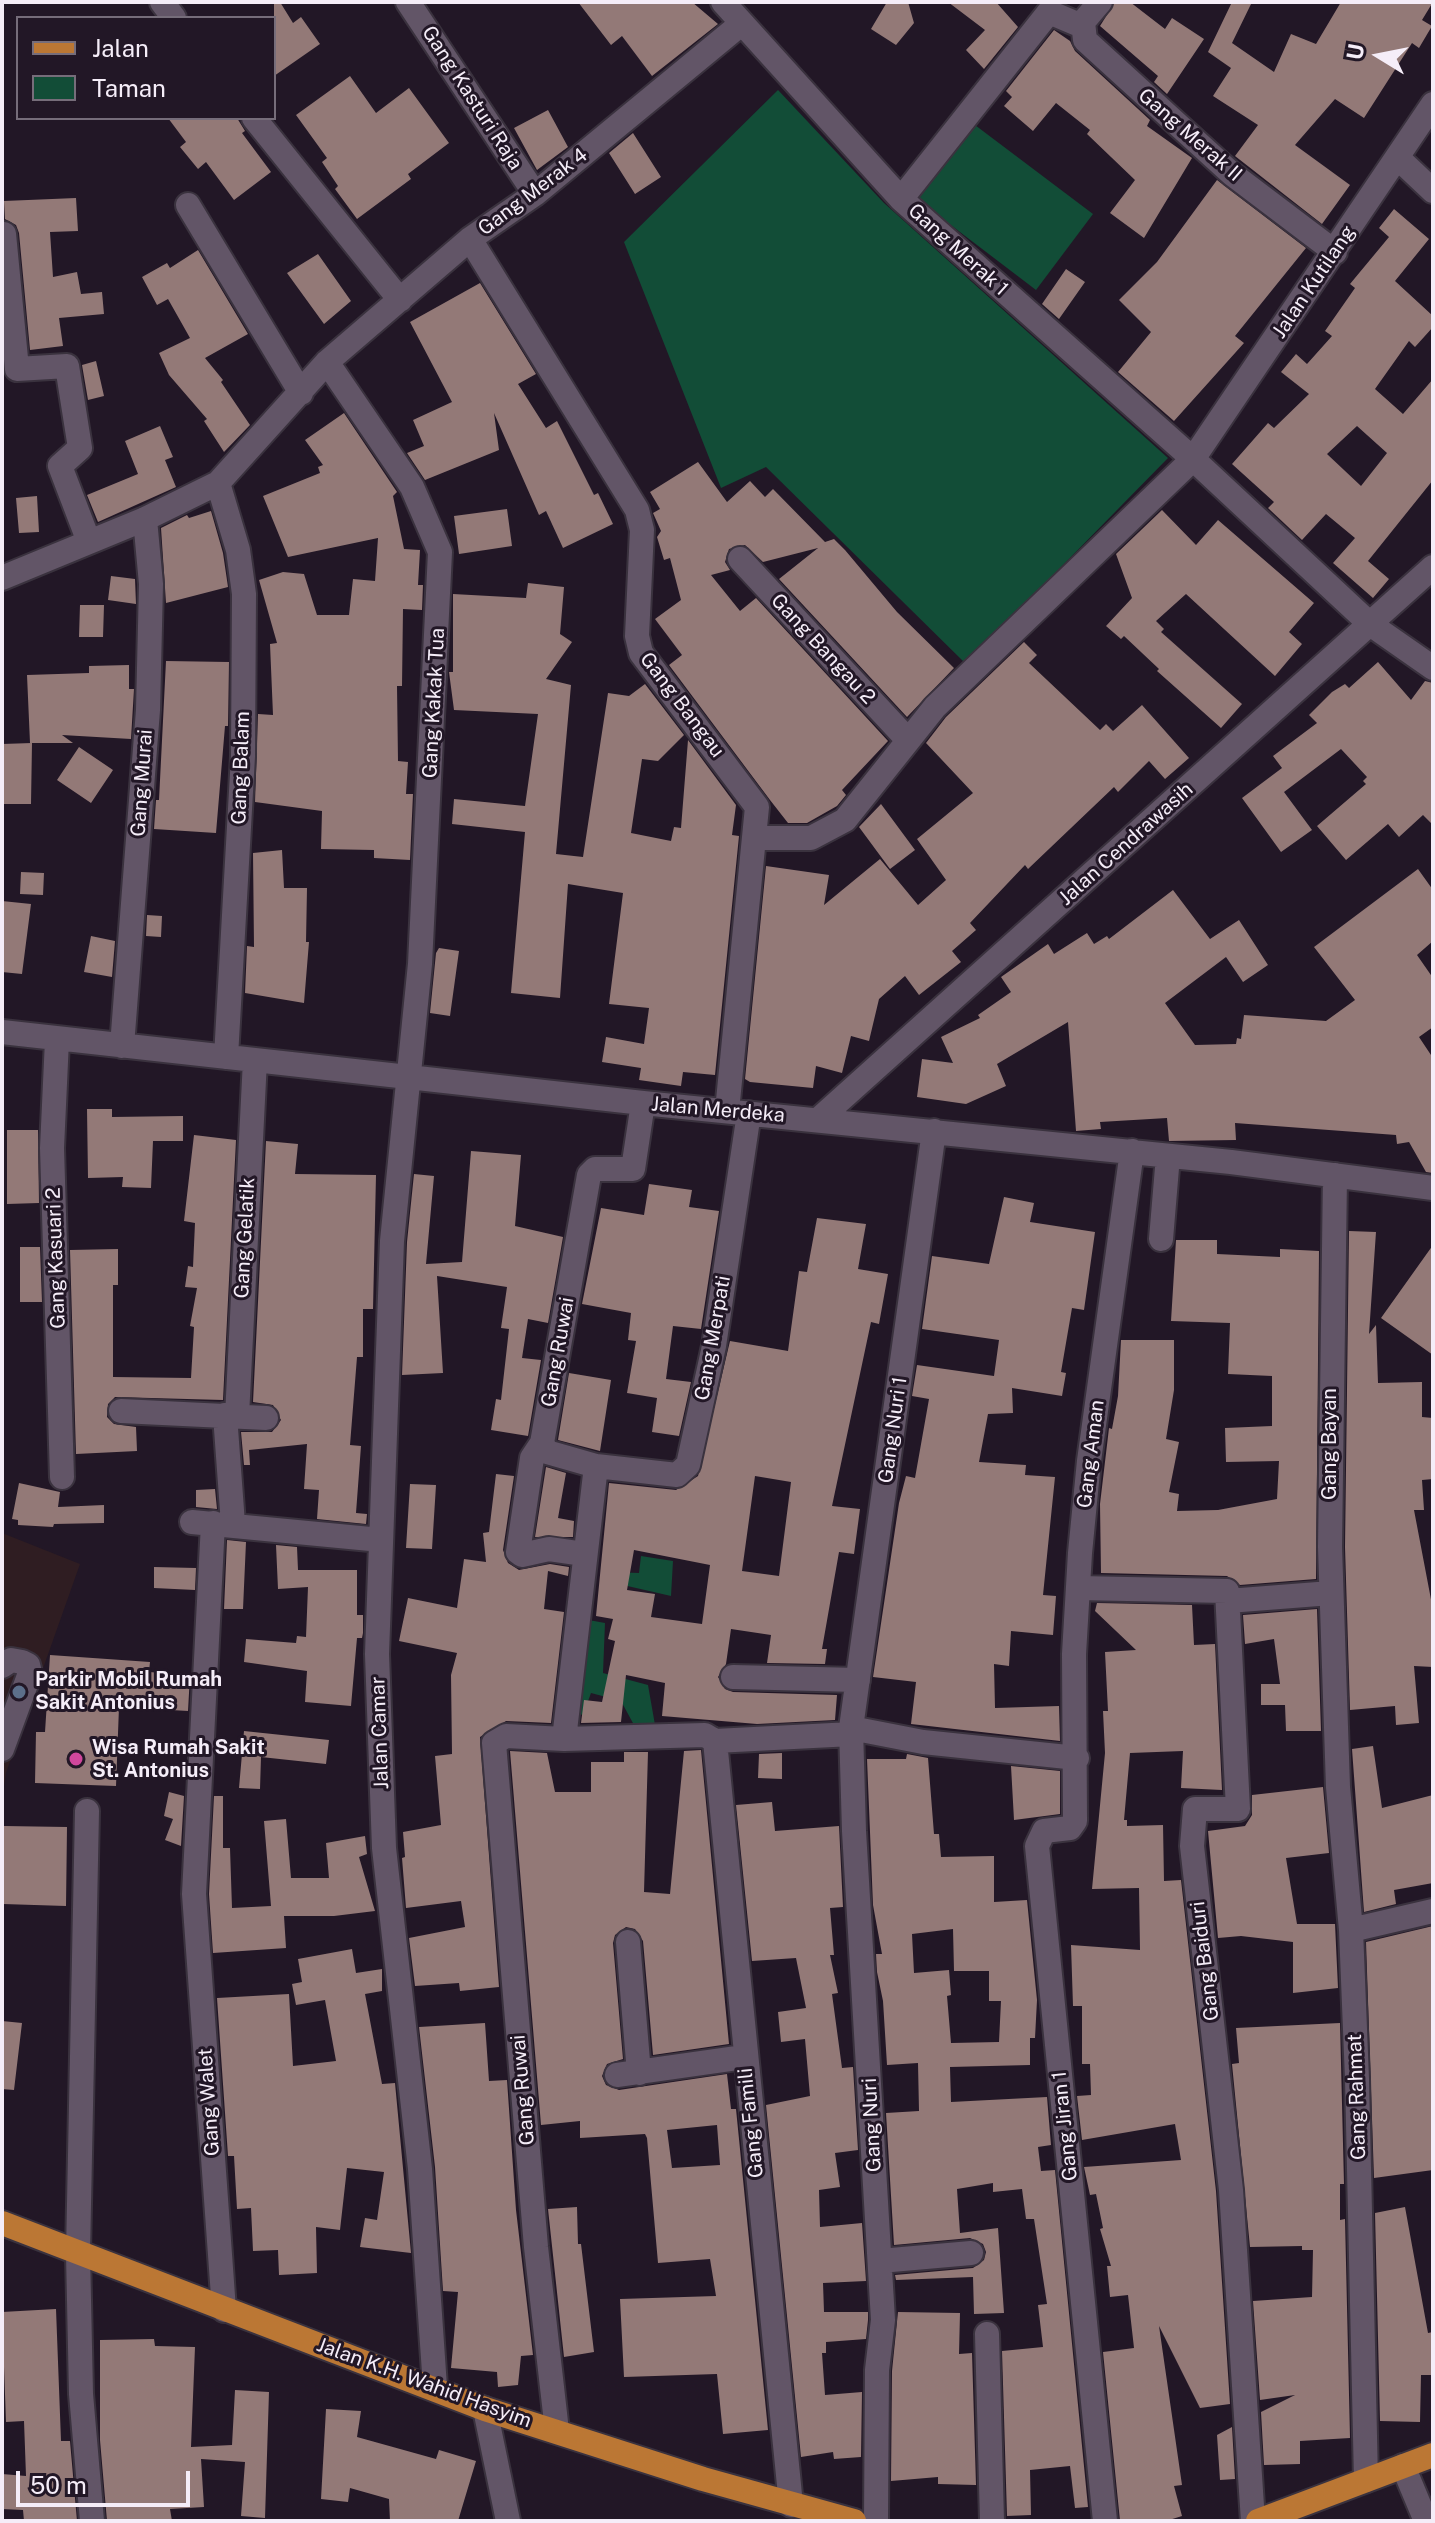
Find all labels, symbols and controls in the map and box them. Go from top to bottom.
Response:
legend [16,16,276,120]
north arrow [1339,16,1419,96]
street label: Gang Kasturi Raja [417,22,527,174]
text: Jalan [92,34,149,62]
text: U [1341,42,1370,62]
text: Taman [92,74,166,102]
street label: Gang Merak II [1133,83,1247,187]
street label: Gang Merak 4 [474,143,592,241]
street label: Gang Merak 1 [903,199,1013,301]
street label: Jalan Kutilang [1267,221,1361,343]
street label: Gang Bangau 2 [766,589,880,709]
street label: Gang Kakak Tua [418,627,450,779]
street label: Gang Bangau [635,648,729,762]
street label: Gang Balam [227,711,255,825]
street label: Gang Murai [126,729,158,837]
street label: Jalan Cendrawasih [1054,777,1198,911]
street label: Jalan Merdeka [650,1092,786,1128]
street label: Gang Gelatik [230,1177,260,1299]
street label: Gang Kasuari 2 [42,1187,70,1329]
street label: Gang Merpati [690,1274,736,1402]
street label: Gang Ruwai [537,1295,579,1409]
street label: Gang Nuri 1 [874,1375,912,1485]
street label: Gang Bayan [1318,1388,1342,1500]
street label: Gang Aman [1072,1399,1110,1509]
place label: Parkir Mobil Rumah Sakit Antonius [35,1668,222,1715]
street label: Jalan Camar [366,1676,394,1790]
marker: Parkir Mobil Rumah Sakit Antonius [10,1683,28,1701]
place label: Wisa Rumah Sakit St. Antonius [92,1736,265,1783]
marker: Wisa Rumah Sakit St. Antonius [67,1750,85,1768]
street label: Gang Baiduri [1186,1900,1224,2022]
street label: Gang Ruwai [506,2034,540,2146]
street label: Gang Rahmat [1343,2034,1371,2160]
street label: Gang Walet [193,2047,225,2157]
street label: Gang Famili [733,2067,769,2179]
street label: Gang Jiran 1 [1047,2070,1083,2182]
street label: Gang Nuri [858,2077,886,2173]
street label: Jalan K.H. Wahid Hasyim [313,2333,535,2433]
scale bar [20,2455,194,2505]
text: 50 m [30,2471,87,2499]

